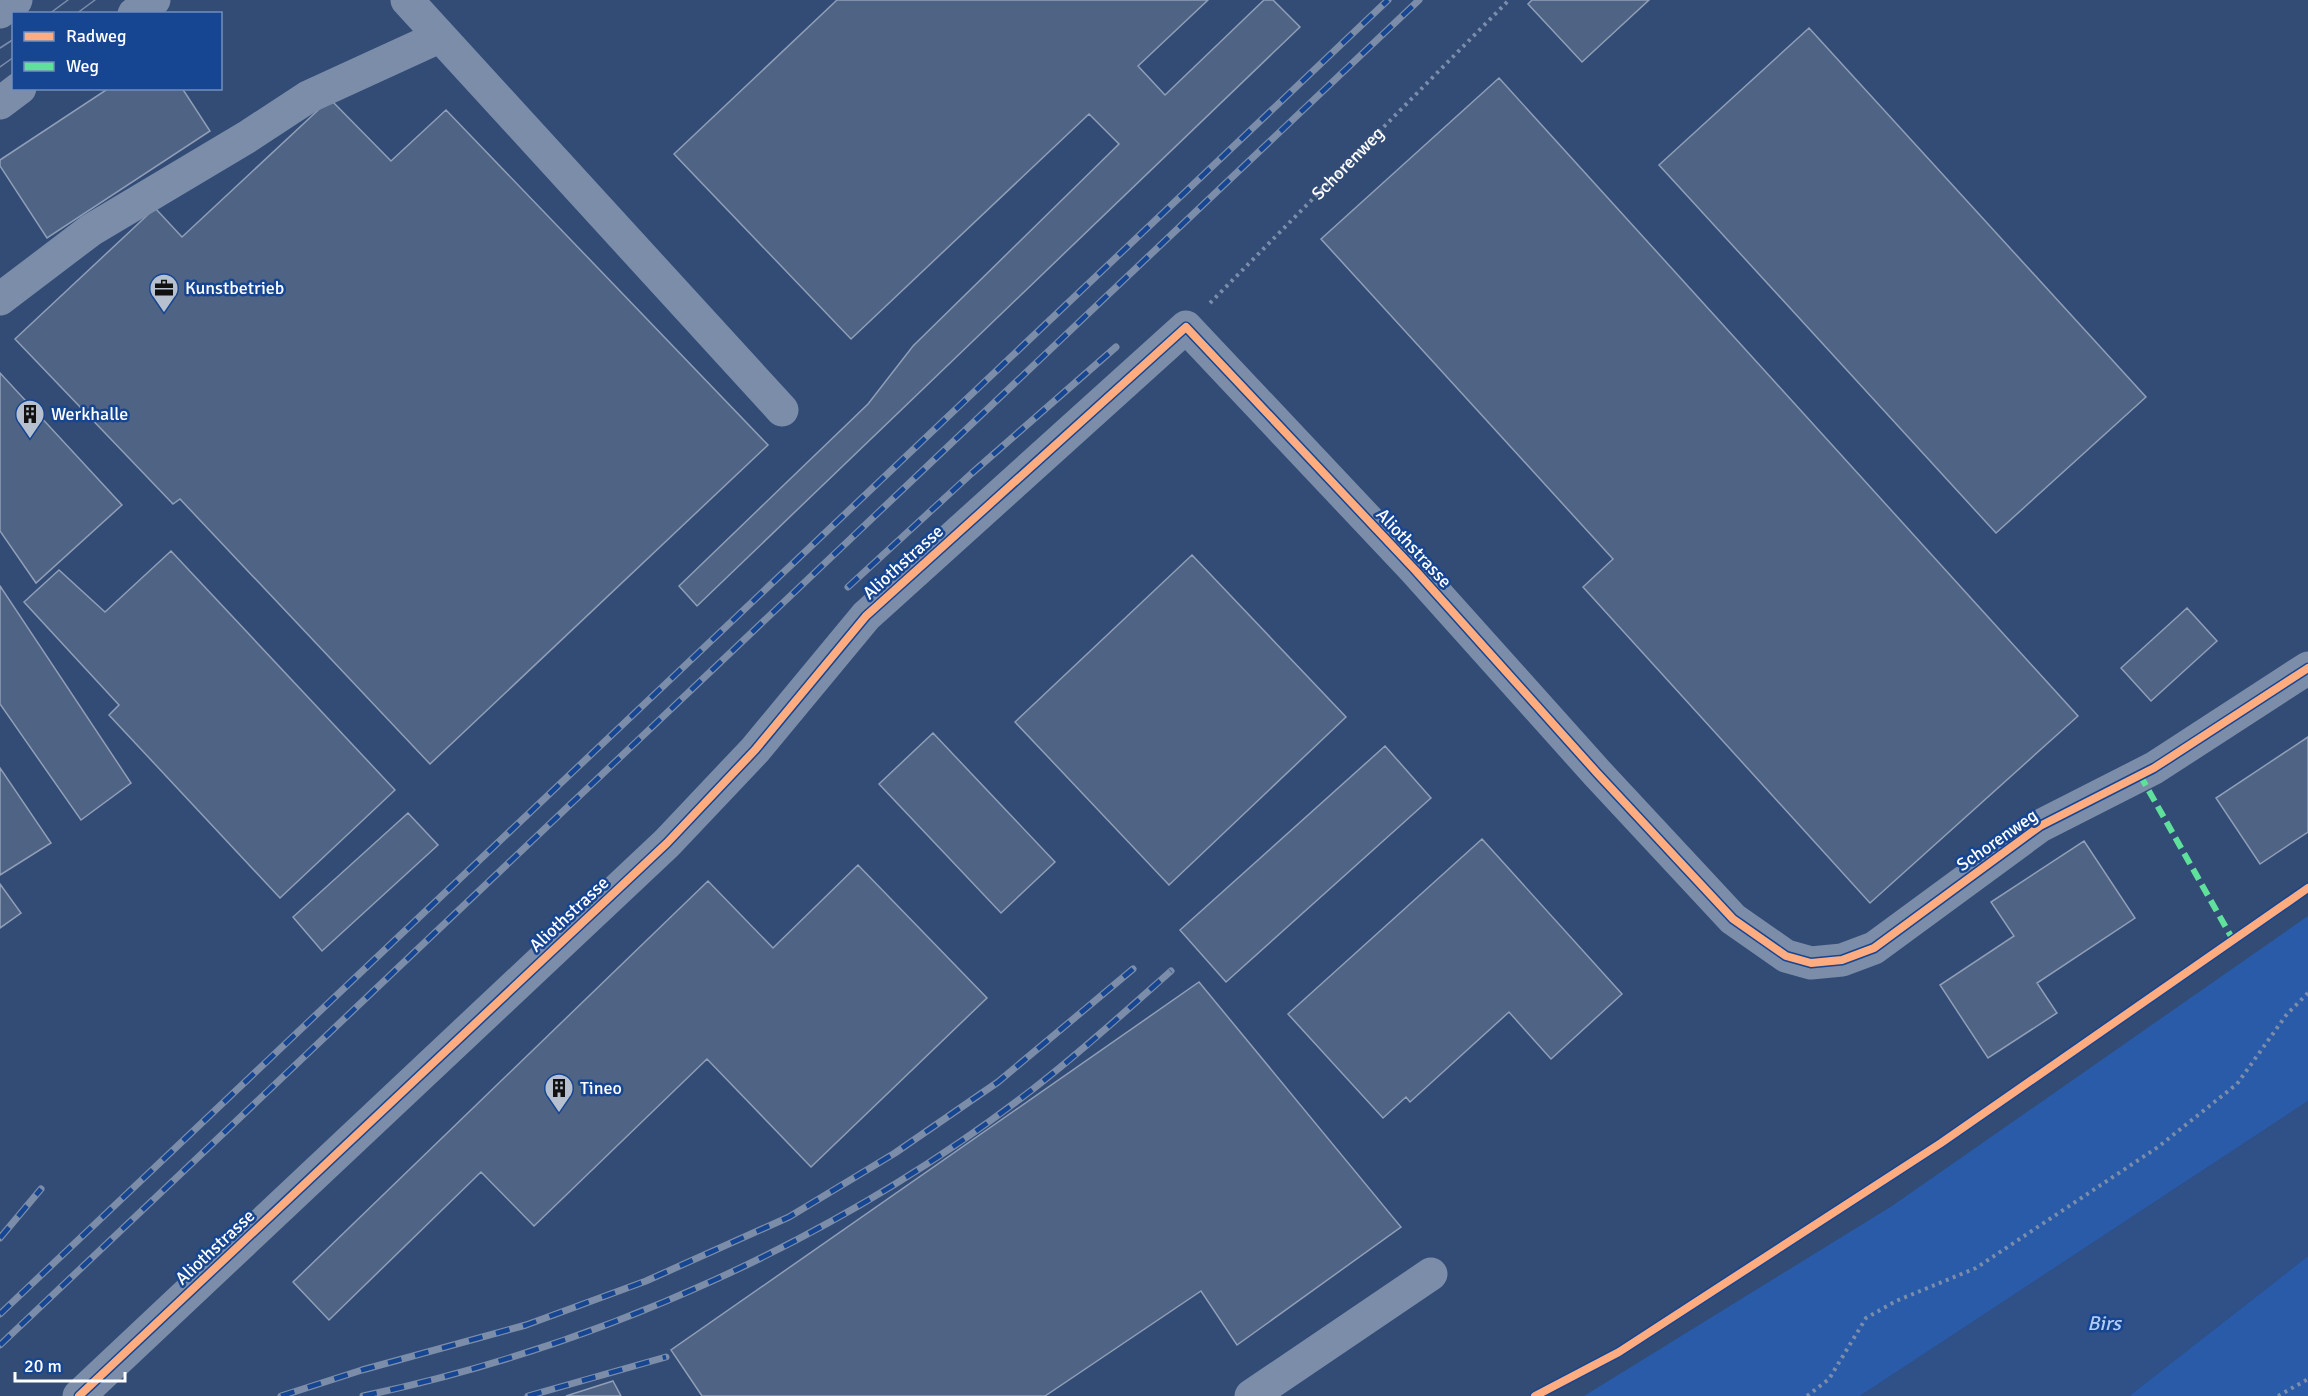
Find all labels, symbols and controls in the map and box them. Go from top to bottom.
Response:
legend [12,12,222,90]
text: Radweg [66,25,127,47]
text: Weg [66,55,99,77]
street label: Schorenweg [1307,122,1388,205]
office icon: Kunstbetrieb [148,272,180,314]
place label: Kunstbetrieb [185,277,284,299]
building icon: Werkhalle [14,398,46,440]
place label: Werkhalle [51,403,128,425]
street label: Aliothstrasse [1372,504,1456,592]
street label: Aliothstrasse [858,520,948,604]
street label: Schorenweg [1952,804,2042,876]
street label: Aliothstrasse [525,872,613,956]
building icon: Tineo [543,1072,575,1114]
place label: Tineo [580,1077,622,1099]
street label: Aliothstrasse [171,1205,259,1289]
water label: Birs [2087,1311,2123,1336]
scale bar [15,1345,124,1383]
text: 20 m [24,1355,62,1377]

